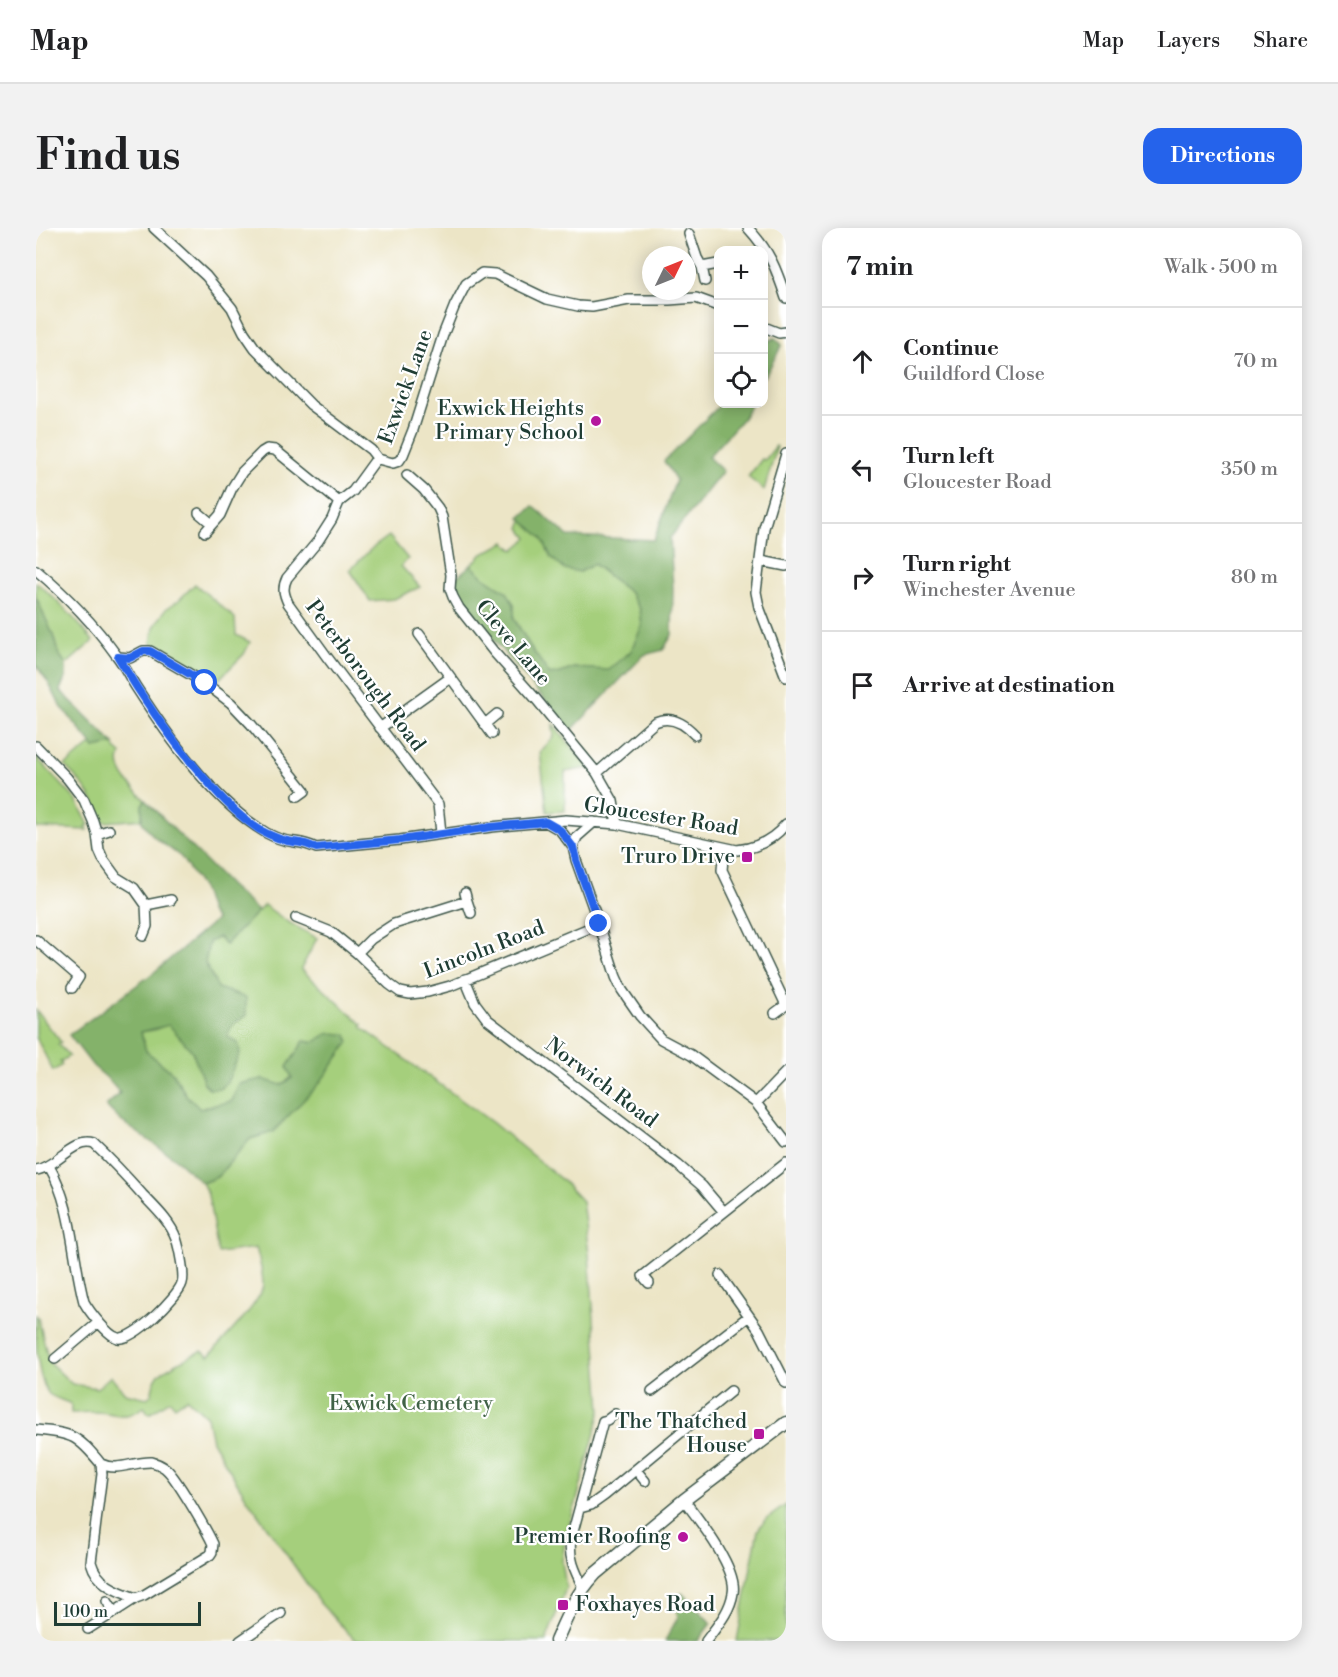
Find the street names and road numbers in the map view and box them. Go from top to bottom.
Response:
street label: Exwick Lane [373,326,439,448]
street label: Peterborough Road [299,595,431,757]
street label: Cleve Lane [470,595,556,691]
street label: Gloucester Road [582,792,740,842]
street label: Lincoln Road [420,915,548,985]
street label: Norwich Road [540,1032,663,1134]

